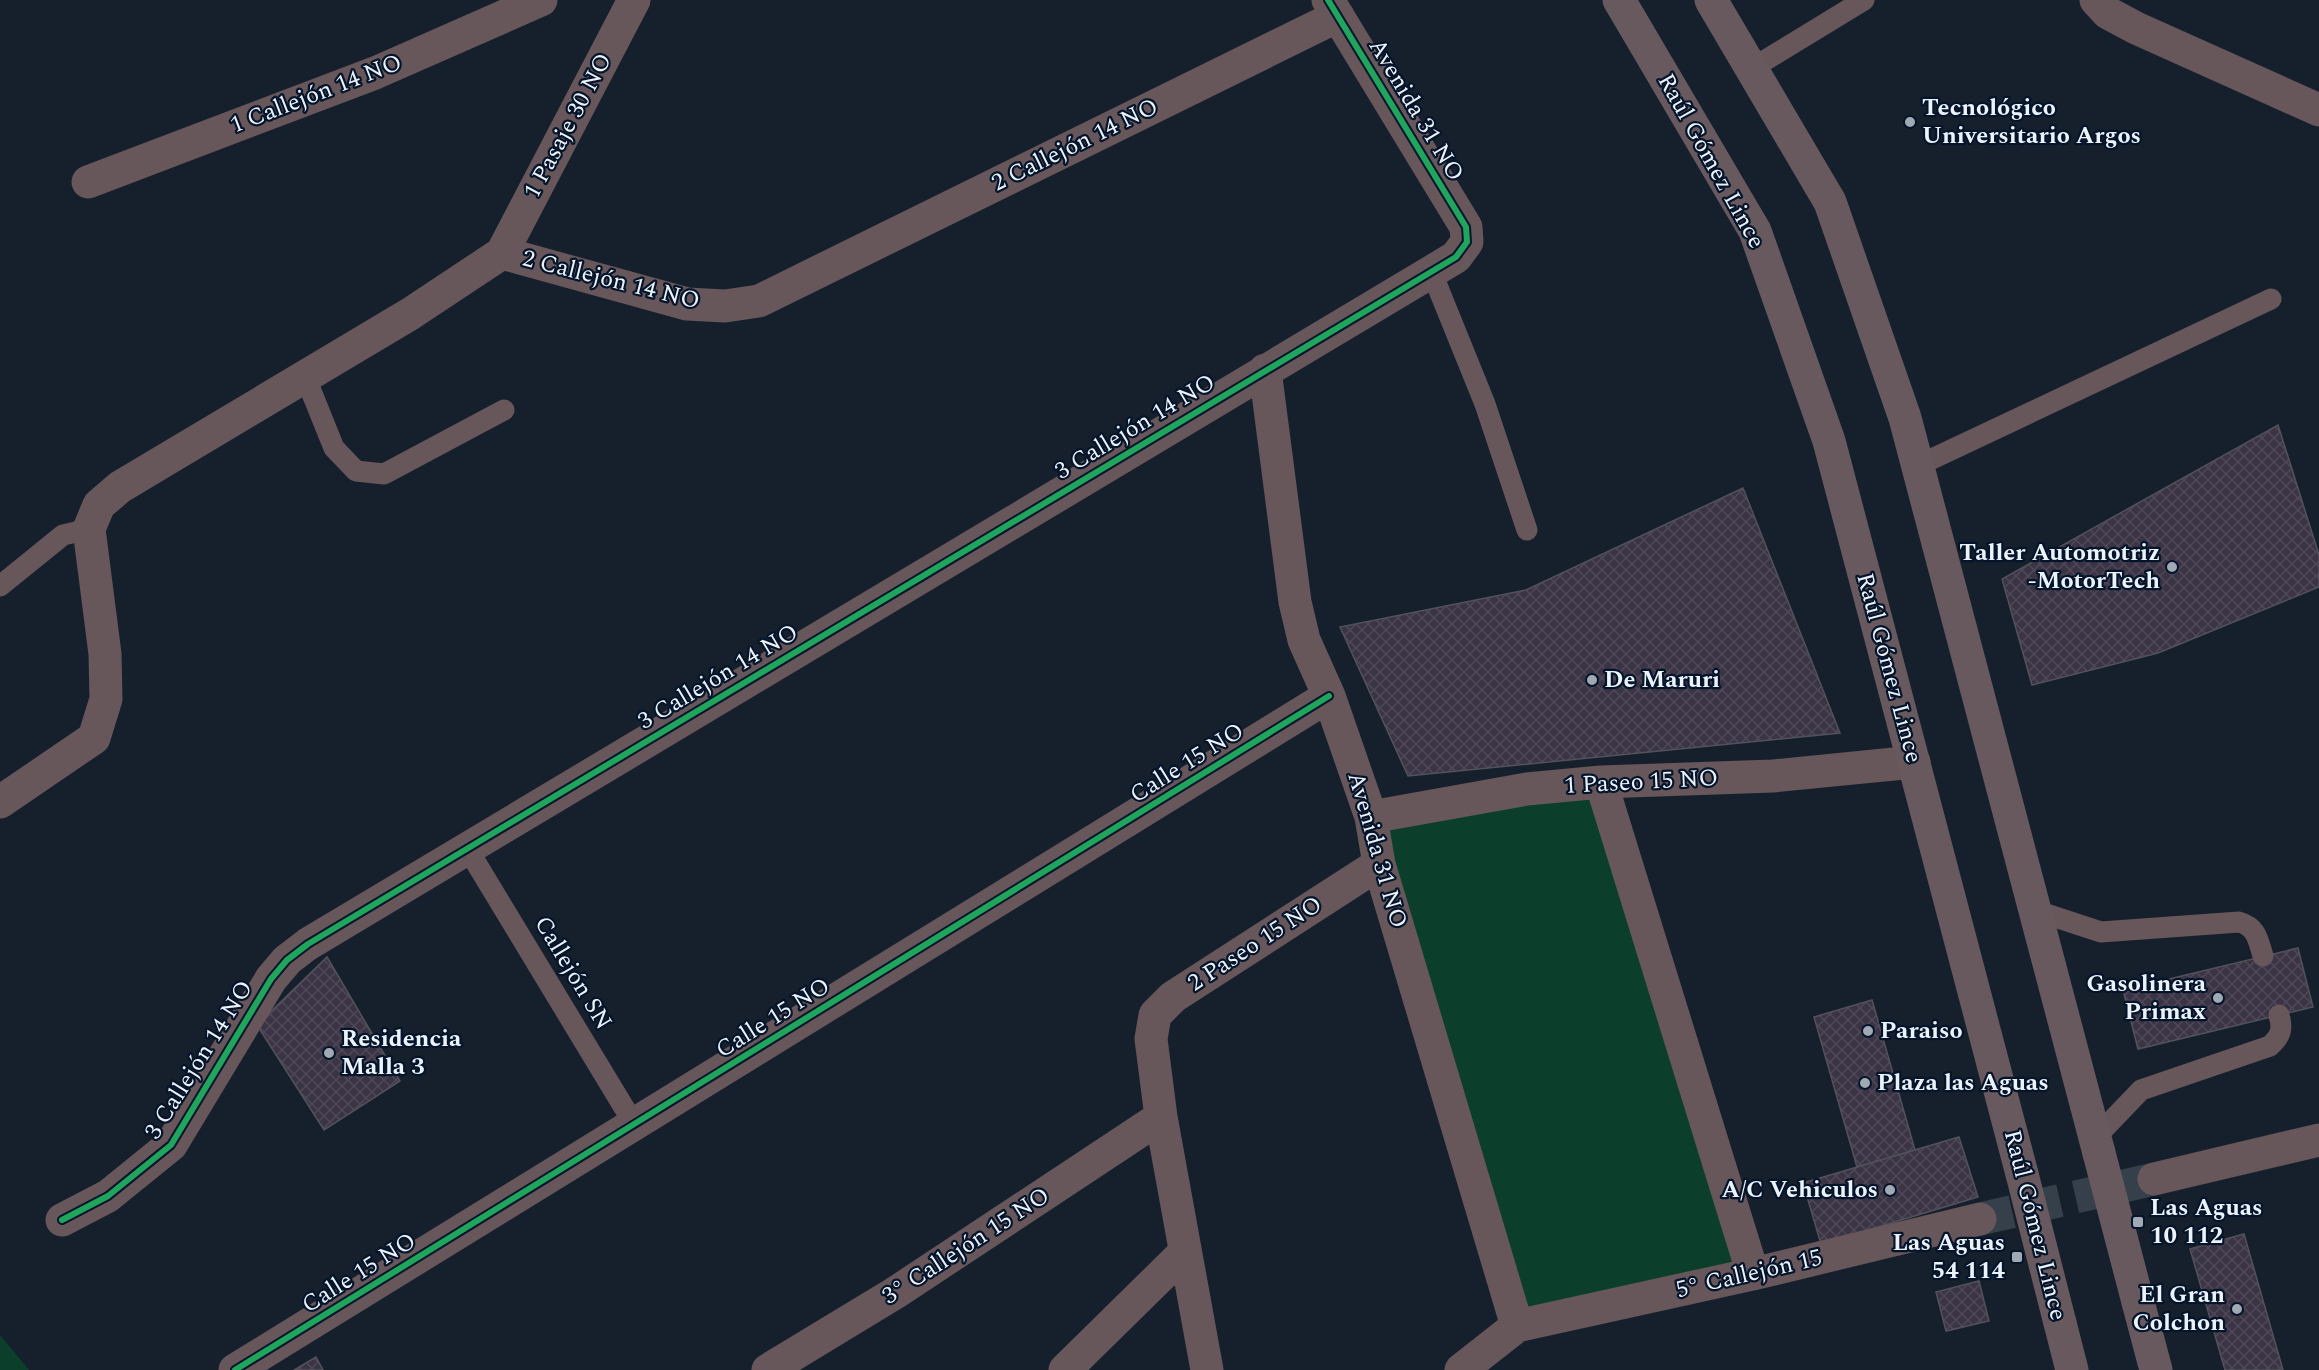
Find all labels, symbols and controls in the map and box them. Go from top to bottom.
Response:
street label: Avenida 31 NO [1359,32,1473,188]
street label: 1 Callejón 14 NO [225,45,407,143]
street label: 1 Pasaje 30 NO [514,47,622,205]
street label: Raúl Gómez Lince [1648,67,1774,255]
street label: 2 Callejón 14 NO [985,89,1165,201]
place label: Tecnológico Universitario Argos [1922,90,2141,154]
marker: Tecnológico Universitario Argos [1903,115,1917,129]
street label: 2 Callejón 14 NO [518,241,704,319]
street label: 3 Callejón 14 NO [1048,365,1222,489]
place label: Taller Automotriz -MotorTech [1959,535,2160,599]
marker: Taller Automotriz -MotorTech [2165,560,2179,574]
street label: Raúl Gómez Lince [1846,569,1932,767]
street label: 3 Callejón 14 NO [631,615,805,739]
place label: De Maruri [1604,662,1720,698]
marker: De Maruri [1585,673,1599,687]
street label: Calle 15 NO [1123,713,1251,813]
street label: 1 Paseo 15 NO [1563,760,1719,804]
street label: Avenida 31 NO [1337,768,1417,932]
street label: 2 Paseo 15 NO [1181,887,1329,1001]
street label: Callejón SN [525,909,621,1037]
place label: Gasolinera Primax [2087,966,2207,1030]
street label: Calle 15 NO [709,968,837,1068]
street label: 3 Callejón 14 NO [136,973,262,1147]
marker: Gasolinera Primax [2211,991,2225,1005]
place label: Paraiso [1880,1013,1963,1049]
place label: Residencia Malla 3 [341,1021,462,1085]
marker: Paraiso [1861,1024,1875,1038]
marker: Residencia Malla 3 [322,1046,336,1060]
place label: Plaza las Aguas [1877,1065,2049,1101]
marker: Plaza las Aguas [1858,1076,1872,1090]
street label: Raúl Gómez Lince [1994,1126,2076,1324]
place label: A/C Vehiculos [1722,1172,1878,1208]
street label: 3° Callejón 15 NO [875,1178,1057,1314]
marker: A/C Vehiculos [1883,1183,1897,1197]
place label: Las Aguas 10 112 [2150,1190,2263,1254]
marker: Las Aguas 10 112 [2131,1215,2145,1229]
street label: Calle 15 NO [295,1223,423,1323]
place label: Las Aguas 54 114 [1892,1225,2006,1289]
street label: 5° Callejón 15 [1672,1240,1826,1308]
marker: Las Aguas 54 114 [2010,1250,2024,1264]
place label: El Gran Colchon [2133,1277,2225,1341]
marker: El Gran Colchon [2230,1302,2244,1316]

